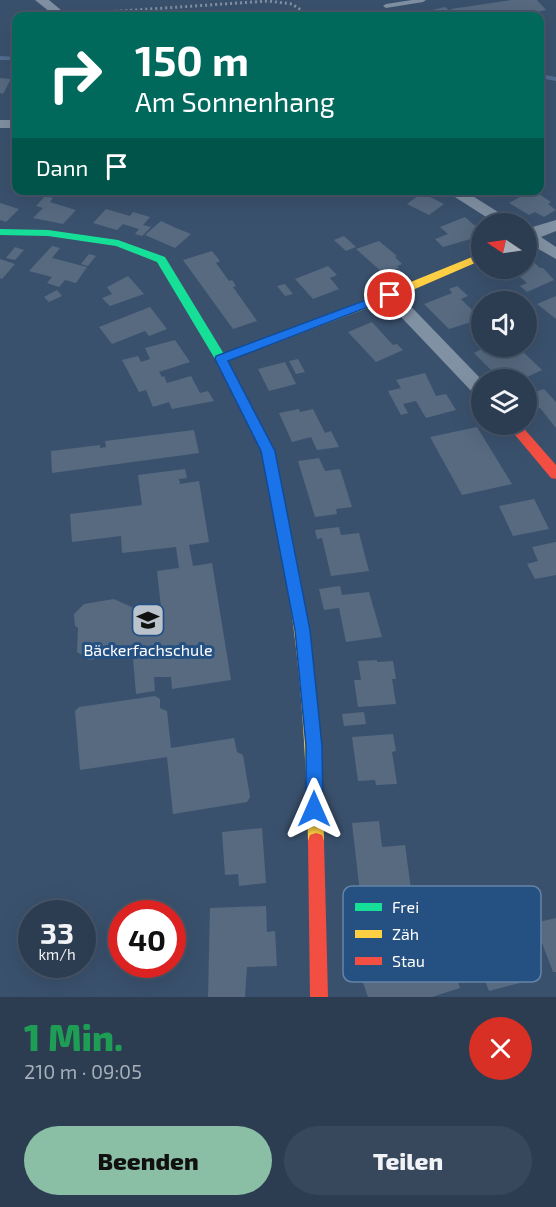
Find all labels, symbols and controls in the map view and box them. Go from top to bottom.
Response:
text: 150 m [135,34,249,84]
icon: right [36,36,114,114]
text: Am Sonnenhang [135,85,335,117]
icon: arrive [100,150,133,183]
text: Dann [36,154,88,180]
north arrow [471,213,537,279]
map controls [471,213,537,435]
pin [364,269,415,320]
icon: arrive [373,278,406,311]
button: sound [471,291,537,357]
button: layers [471,369,537,435]
school or university icon: Bäckerfachschule [130,602,166,638]
place label: Bäckerfachschule [83,640,213,659]
position arrow [282,777,346,841]
legend [343,886,541,982]
text: Frei [392,897,419,916]
speed limit sign: 40 [108,900,186,978]
text: 33 [40,914,74,950]
text: Zäh [392,924,419,943]
text: km/h [38,945,76,963]
text: Stau [392,951,425,970]
text: 1 Min. [24,1015,123,1058]
button: close [469,1017,532,1080]
text: 210 m · 09:05 [24,1059,142,1083]
button: Beenden [24,1126,272,1195]
button: Teilen [284,1126,532,1195]

